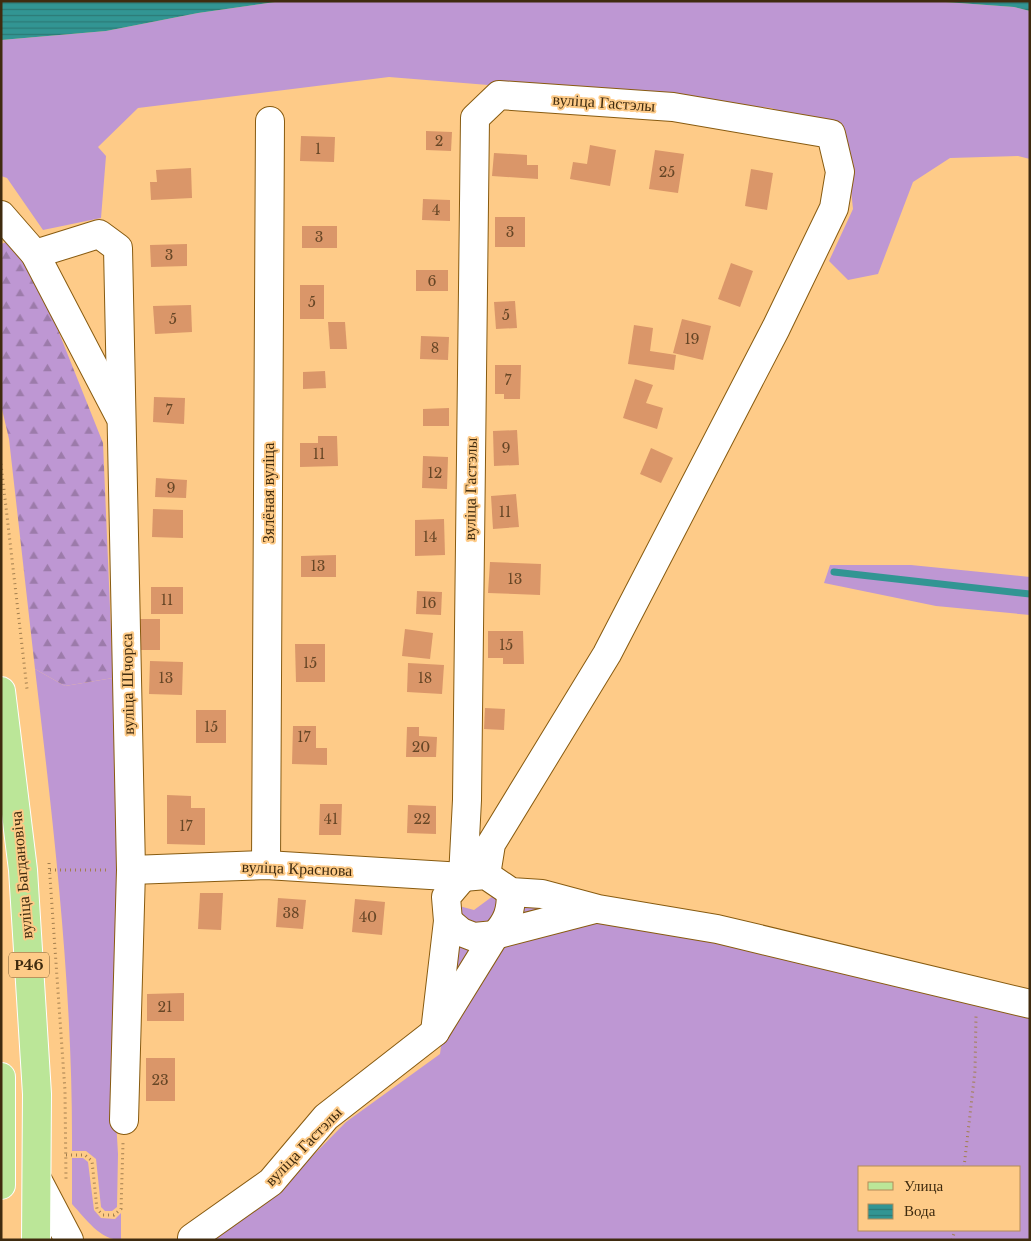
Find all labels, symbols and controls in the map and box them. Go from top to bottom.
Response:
street label: вуліца Гастэлы [552,88,656,116]
house number: 2 [435,132,443,150]
house number: 1 [315,140,321,158]
house number: 25 [659,163,675,181]
house number: 4 [432,201,440,219]
house number: 3 [506,223,514,241]
house number: 3 [315,228,323,246]
house number: 3 [165,246,173,264]
house number: 6 [427,272,437,290]
house number: 5 [308,293,316,311]
house number: 5 [502,306,510,324]
house number: 5 [169,310,177,328]
house number: 19 [684,330,700,348]
house number: 8 [431,339,439,357]
house number: 7 [504,371,512,389]
house number: 7 [165,401,173,419]
street label: вуліца Гастэлы [459,437,481,541]
house number: 9 [501,439,511,457]
street label: Зялёная вуліца [258,443,278,543]
house number: 11 [313,445,325,463]
house number: 12 [428,464,442,482]
house number: 9 [166,479,176,497]
house number: 11 [499,503,511,521]
house number: 14 [423,528,437,546]
house number: 13 [311,557,325,575]
house number: 13 [508,570,522,588]
house number: 11 [161,591,173,609]
house number: 16 [421,594,437,612]
street label: вуліца Шчорса [116,633,138,735]
house number: 15 [499,636,513,654]
house number: 15 [303,654,317,672]
house number: 13 [159,669,173,687]
house number: 18 [418,669,432,687]
house number: 15 [204,718,218,736]
house number: 17 [297,728,312,746]
house number: 20 [412,738,430,756]
street label: вуліца Багдановіча [5,810,37,940]
house number: 41 [324,810,338,828]
house number: 22 [413,810,431,828]
house number: 17 [179,817,194,835]
street label: вуліца Краснова [241,856,353,880]
house number: 38 [282,904,300,922]
house number: 40 [359,908,377,926]
road number: Р46 [9,952,49,978]
house number: 21 [158,998,172,1016]
house number: 23 [151,1071,169,1089]
street label: вуліца Гастэлы [260,1102,346,1190]
legend [858,1166,1021,1231]
text: Улица [904,1176,943,1195]
text: Вода [904,1201,936,1220]

